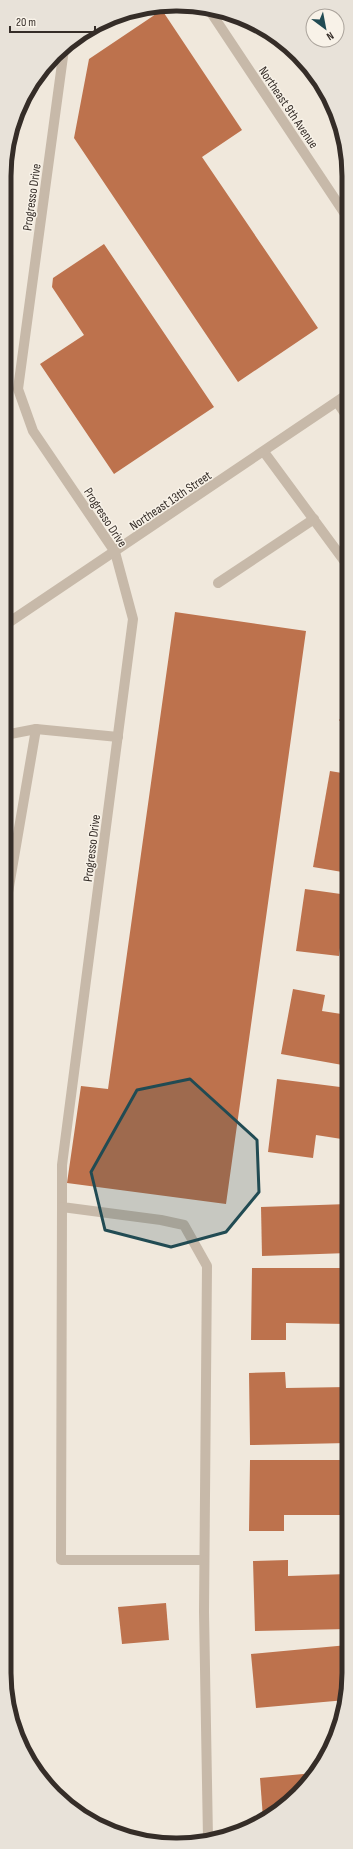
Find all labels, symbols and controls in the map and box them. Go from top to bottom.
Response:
scale bar [10,8,95,34]
north arrow [305,8,345,48]
text: 20 m [16,15,36,30]
text: N [324,29,336,43]
street label: Northeast 9th Avenue [255,63,322,152]
street label: Progresso Drive [19,163,45,232]
street label: Northeast 13th Street [127,468,215,534]
street label: Progresso Drive [80,485,130,550]
street label: Progresso Drive [80,814,104,883]

